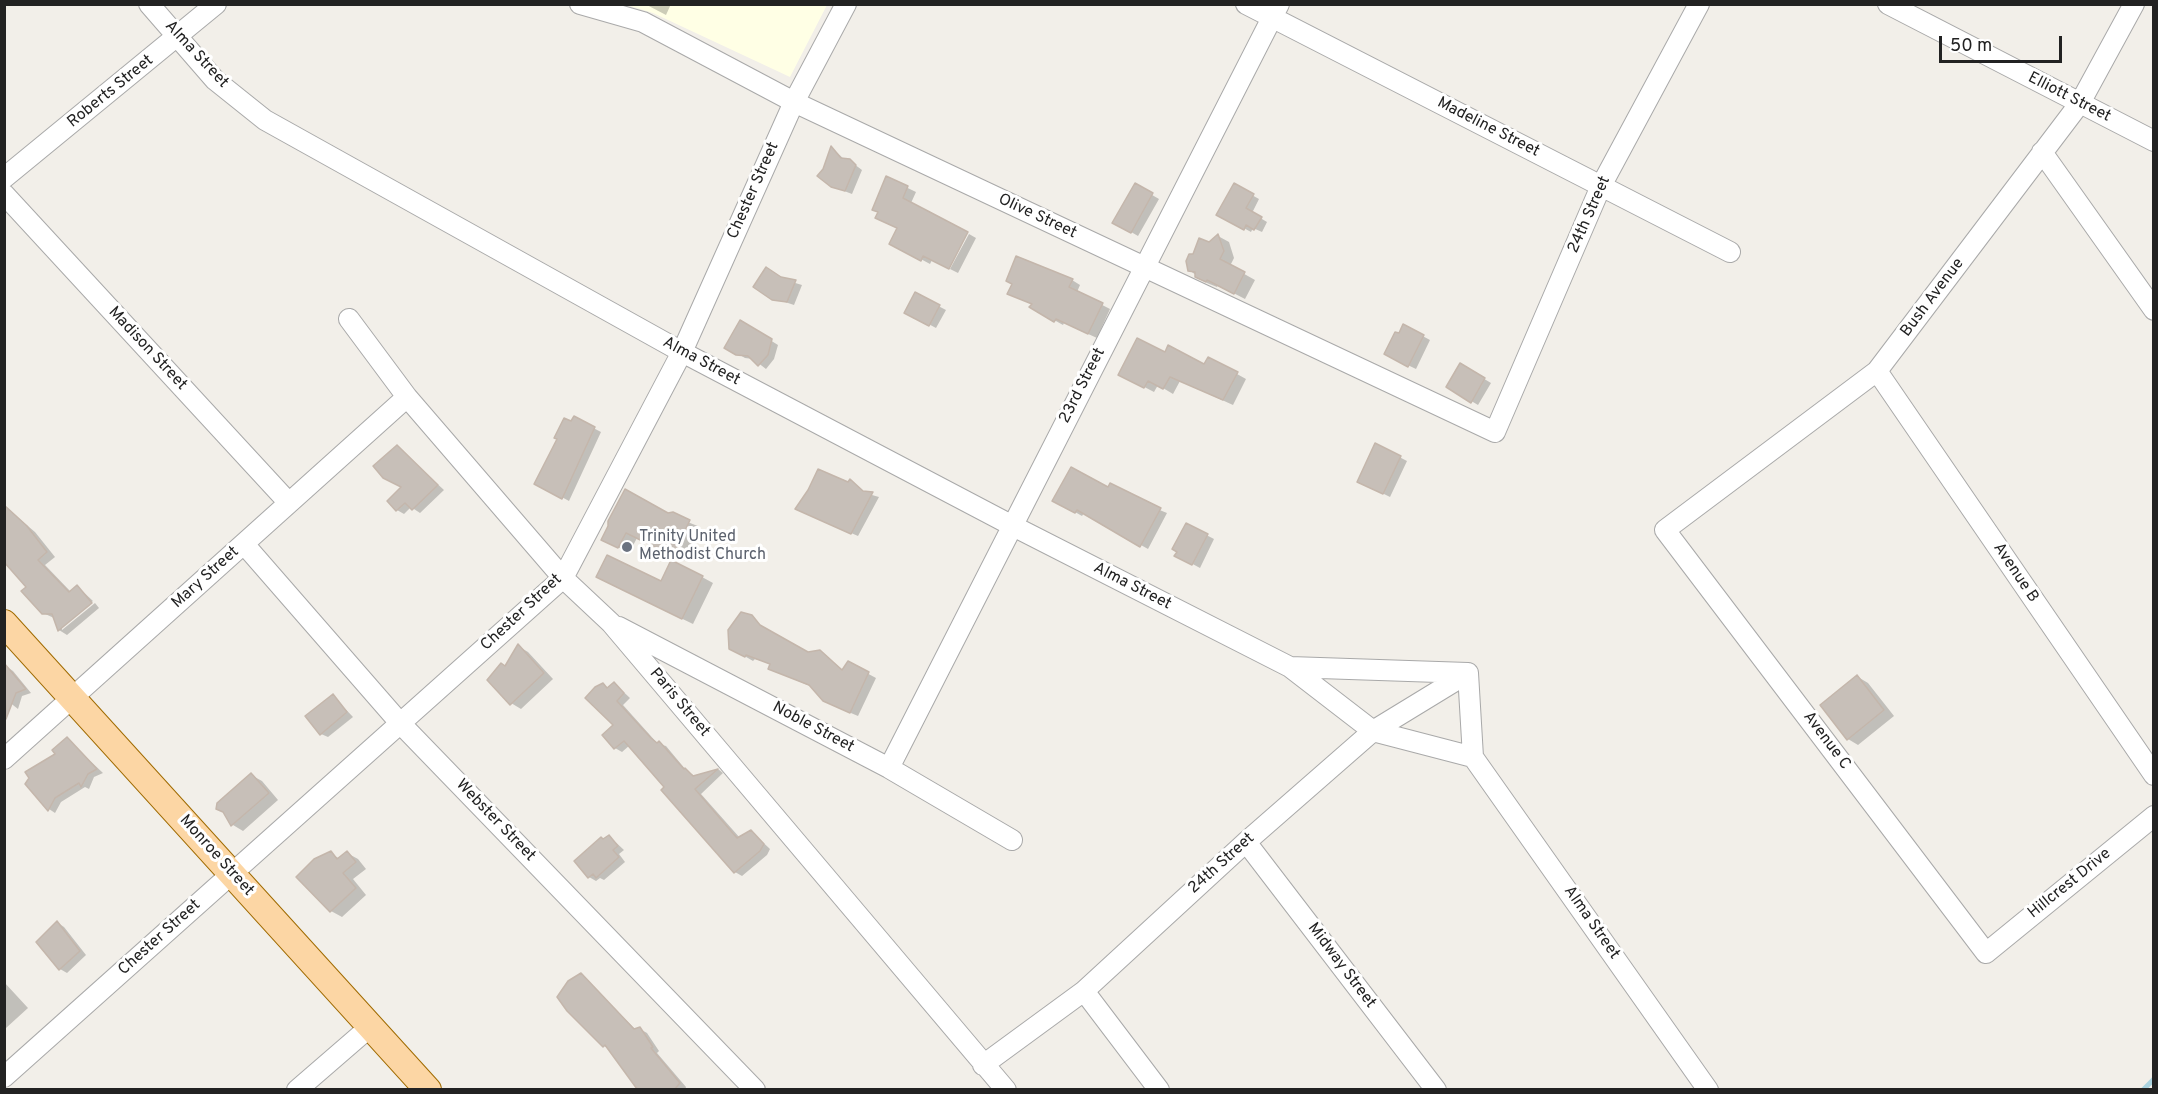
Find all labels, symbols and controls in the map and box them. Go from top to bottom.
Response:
street label: Alma Street [160,17,232,93]
scale bar [1942,24,2065,62]
text: 50 m [1950,35,1992,58]
street label: Roberts Street [64,52,158,132]
street label: Elliott Street [2024,69,2114,127]
street label: Madeline Street [1433,94,1543,162]
street label: Chester Street [724,140,784,242]
street label: 24th Street [1565,174,1615,256]
street label: Olive Street [995,190,1079,244]
street label: Bush Avenue [1897,255,1969,341]
street label: Madison Street [103,303,191,395]
street label: Alma Street [659,334,743,390]
street label: 23rd Street [1056,345,1110,427]
place label: Trinity United Methodist Church [639,528,766,566]
marker: Trinity United Methodist Church [620,540,634,554]
street label: Avenue B [1988,540,2042,606]
street label: Mary Street [168,543,244,613]
street label: Alma Street [1090,559,1174,615]
street label: Chester Street [477,570,567,656]
street label: Paris Street [645,665,713,741]
street label: Noble Street [769,698,857,758]
street label: Avenue C [1798,708,1854,774]
street label: Webster Street [451,776,539,866]
street label: Monroe Street [175,812,257,900]
street label: 24th Street [1185,829,1259,899]
street label: Hillcrest Drive [2025,845,2115,923]
street label: Alma Street [1559,883,1623,963]
street label: Chester Street [115,896,205,980]
street label: Midway Street [1303,920,1379,1012]

